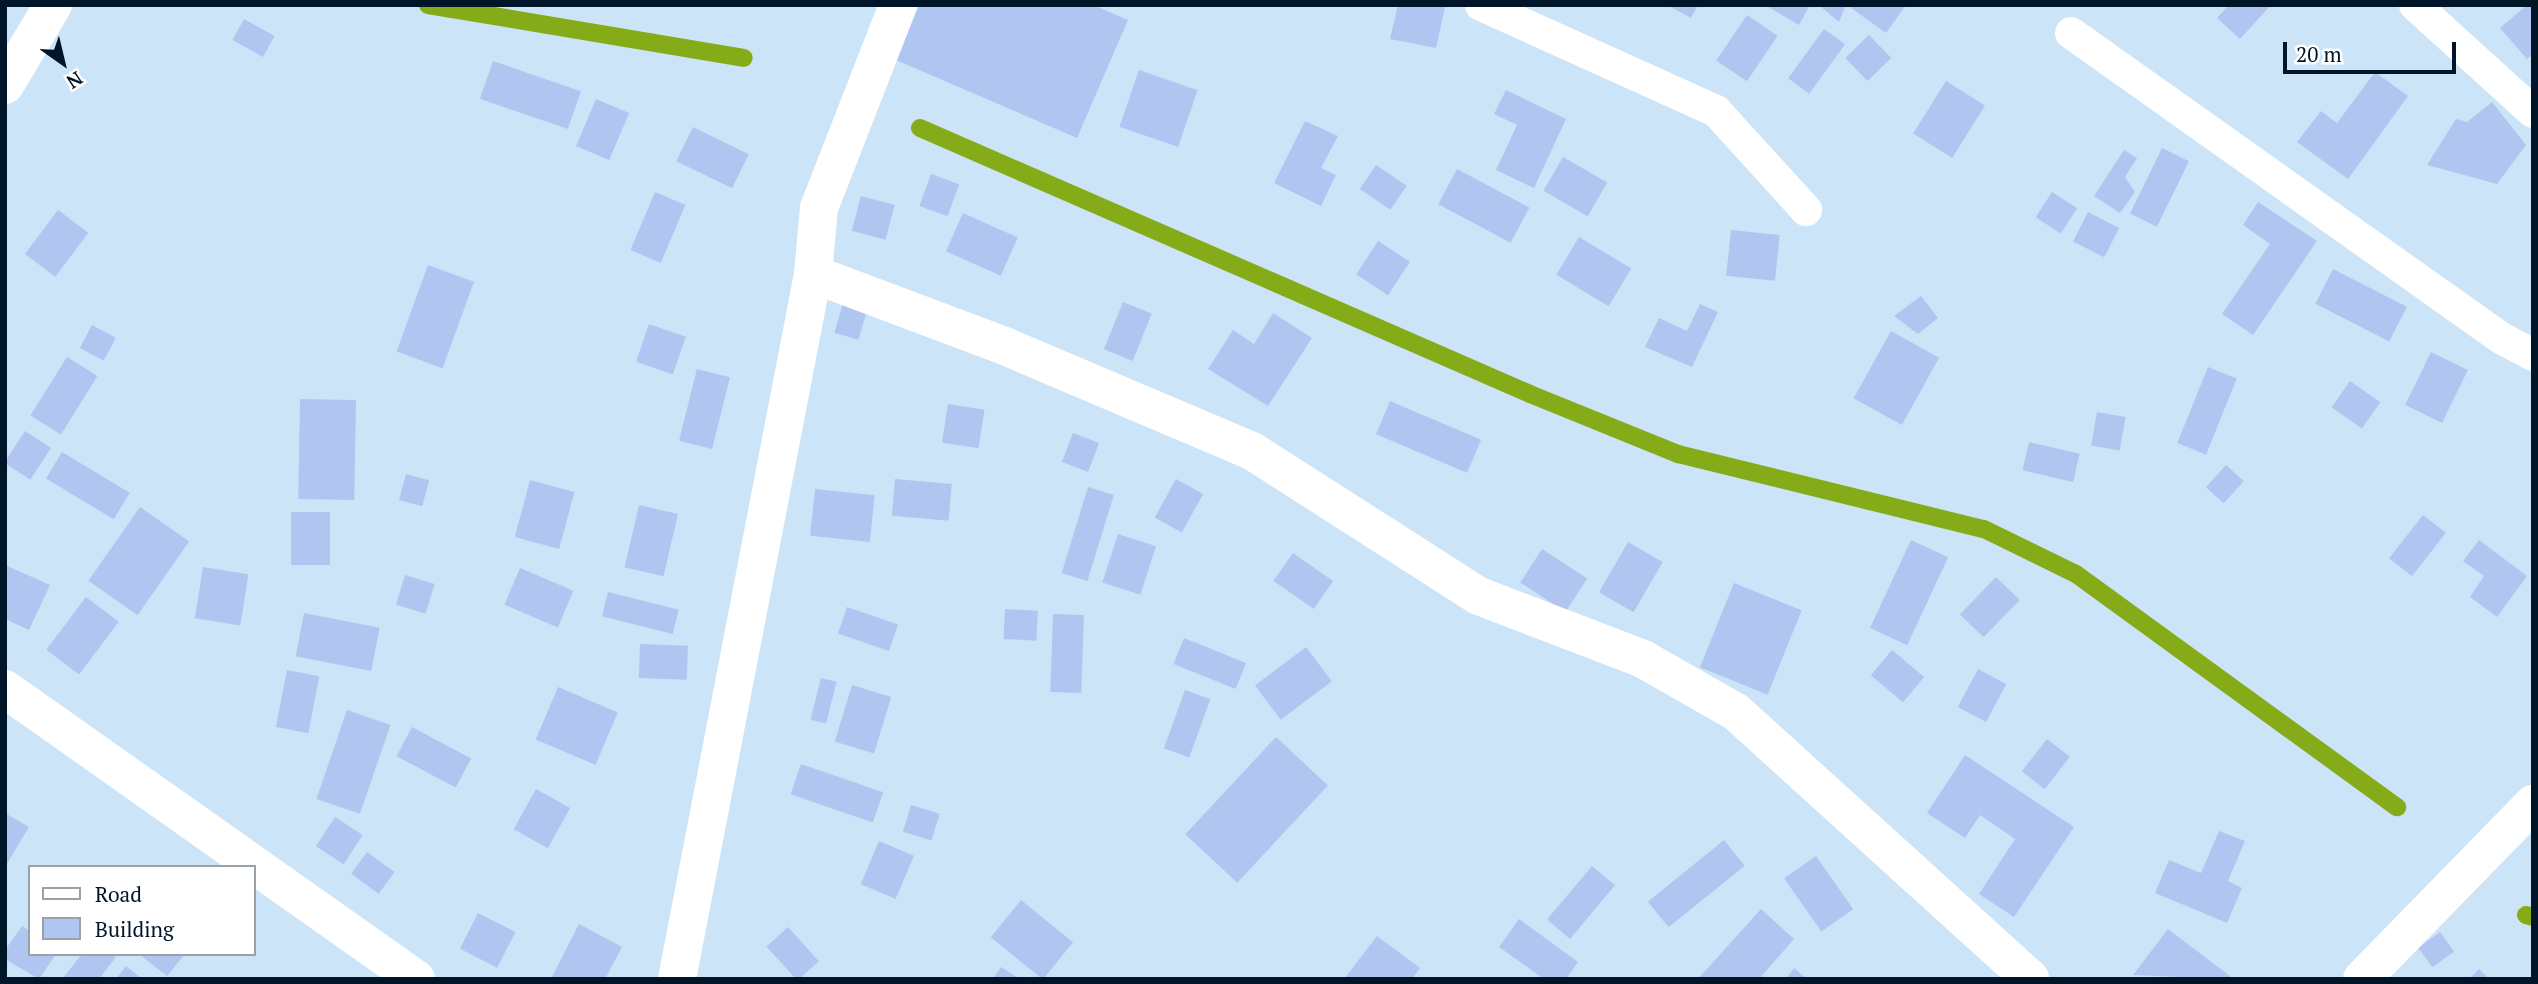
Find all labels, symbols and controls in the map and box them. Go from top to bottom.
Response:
north arrow [28,28,98,98]
scale bar [2286,28,2459,72]
text: 20 m [2296,40,2342,68]
text: N [62,66,88,95]
legend [28,865,256,956]
text: Road [95,880,142,908]
text: Building [95,915,174,943]

